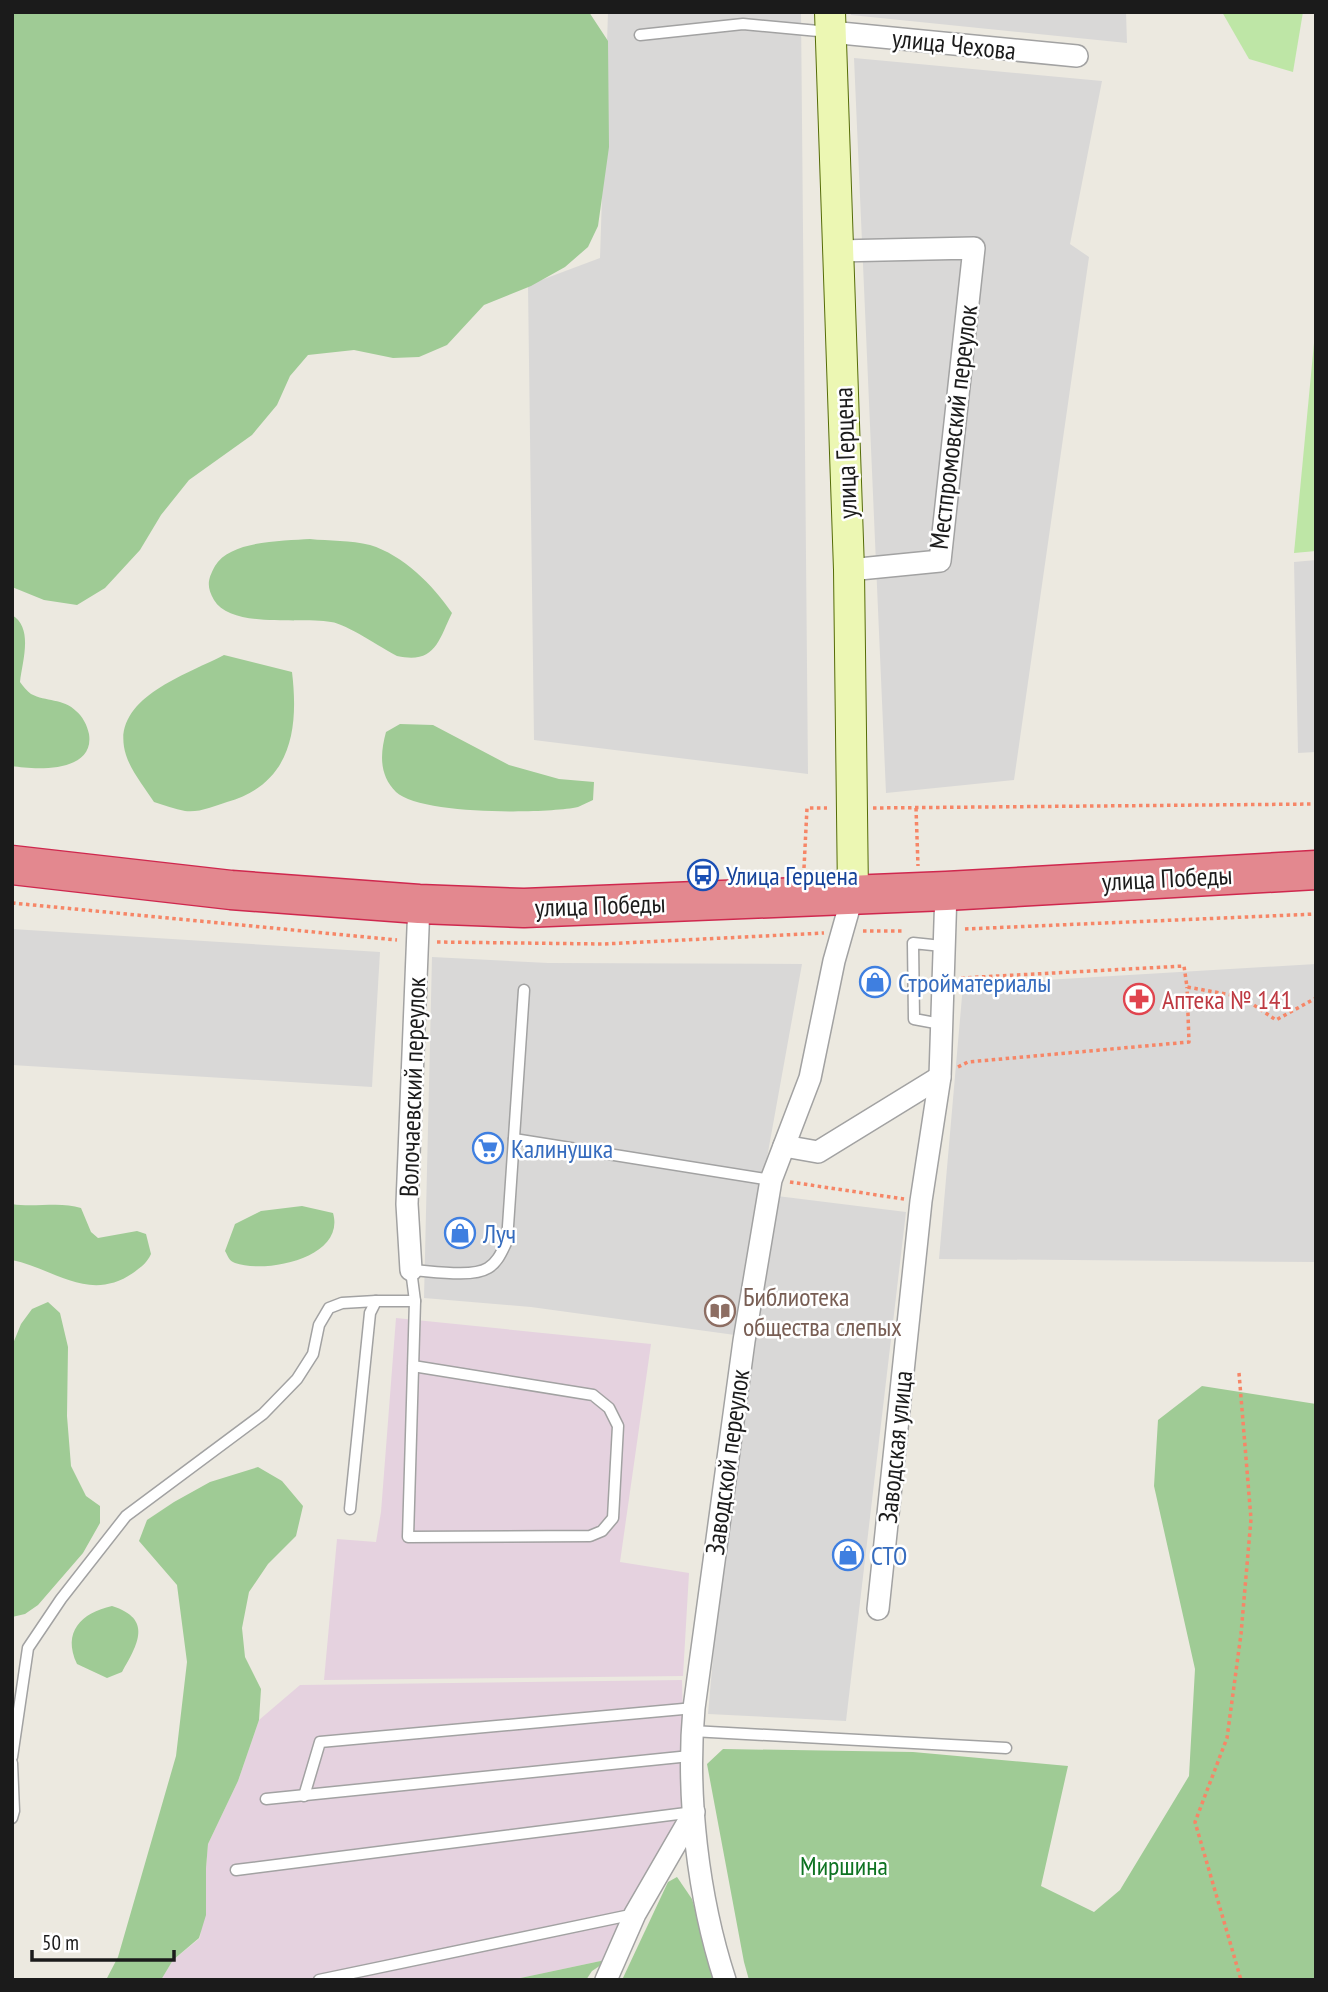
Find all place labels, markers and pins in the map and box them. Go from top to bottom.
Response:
bus stop icon: Улица Герцена [686,858,720,892]
place label: Улица Герцена [726,859,858,892]
shop icon: Стройматериалы [858,965,892,999]
place label: Стройматериалы [898,966,1051,999]
pharmacy icon: Аптека № 141 [1122,982,1156,1016]
place label: Аптека № 141 [1162,983,1292,1016]
supermarket icon: Калинушка [471,1131,505,1165]
place label: Калинушка [511,1132,613,1165]
shop icon: Луч [443,1216,477,1250]
place label: Луч [482,1217,516,1250]
place label: Библиотека общества слепых [743,1280,902,1343]
library icon: Библиотека общества слепых [703,1294,737,1328]
shop icon: СТО [831,1538,865,1572]
place label: СТО [871,1539,907,1572]

